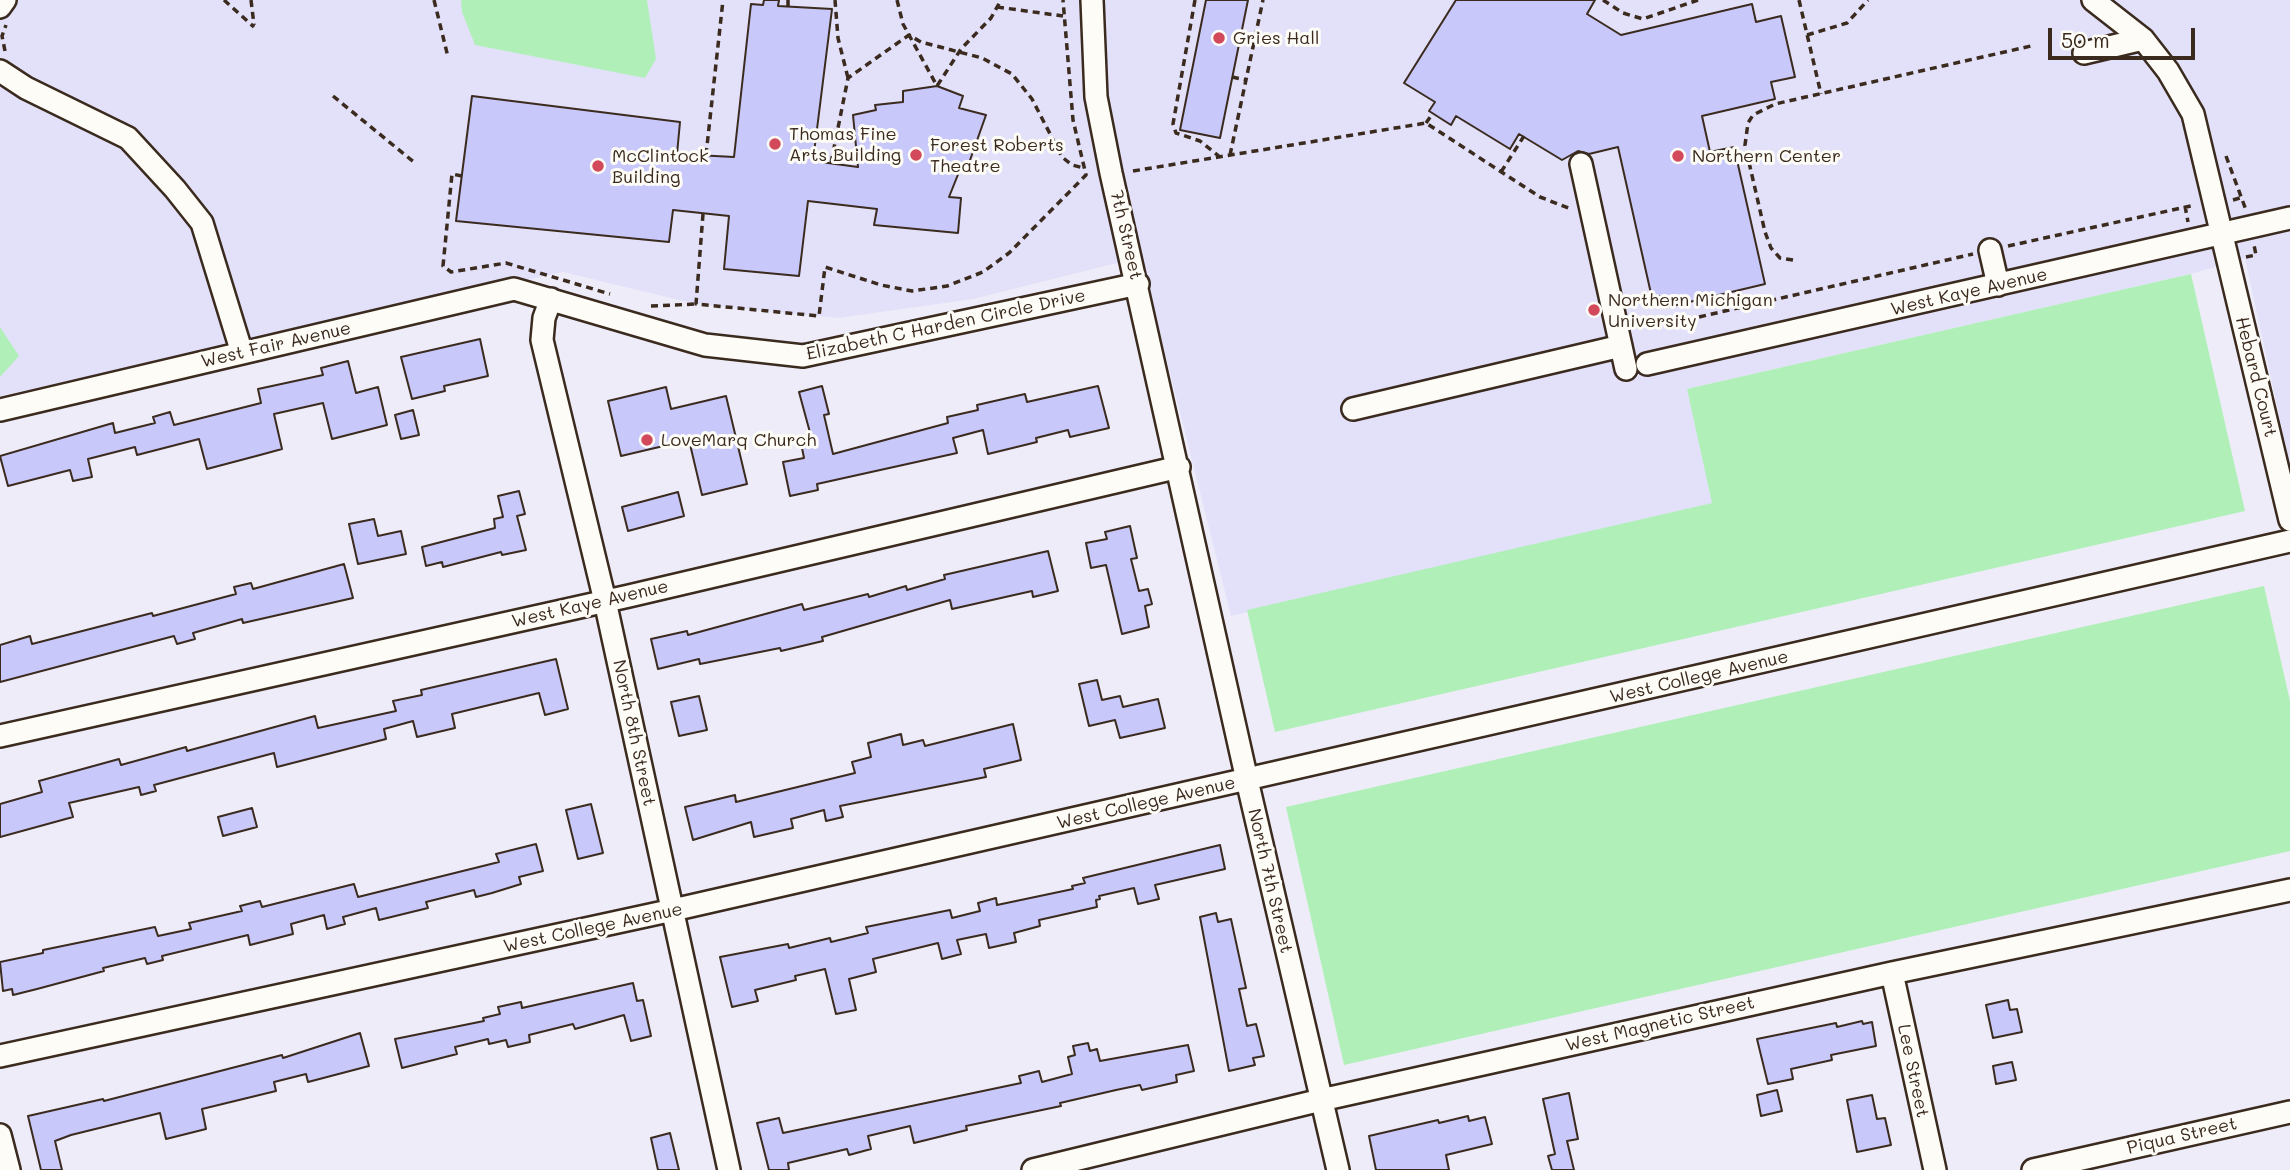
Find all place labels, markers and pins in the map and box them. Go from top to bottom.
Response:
place label: Gries Hall [1233,27,1320,49]
marker: Gries Hall [1211,30,1227,46]
place label: Thomas Fine Arts Building [789,123,901,166]
place label: Forest Roberts Theatre [930,134,1064,176]
marker: Thomas Fine Arts Building [767,136,783,152]
place label: McClintock Building [612,145,709,188]
place label: Northern Center [1692,145,1841,167]
marker: Forest Roberts Theatre [908,147,924,163]
marker: Northern Center [1670,148,1686,164]
marker: McClintock Building [590,158,606,174]
place label: Northern Michigan University [1608,289,1773,332]
marker: Northern Michigan University [1586,302,1602,318]
place label: LoveMarq Church [661,429,816,451]
marker: LoveMarq Church [639,432,655,448]

